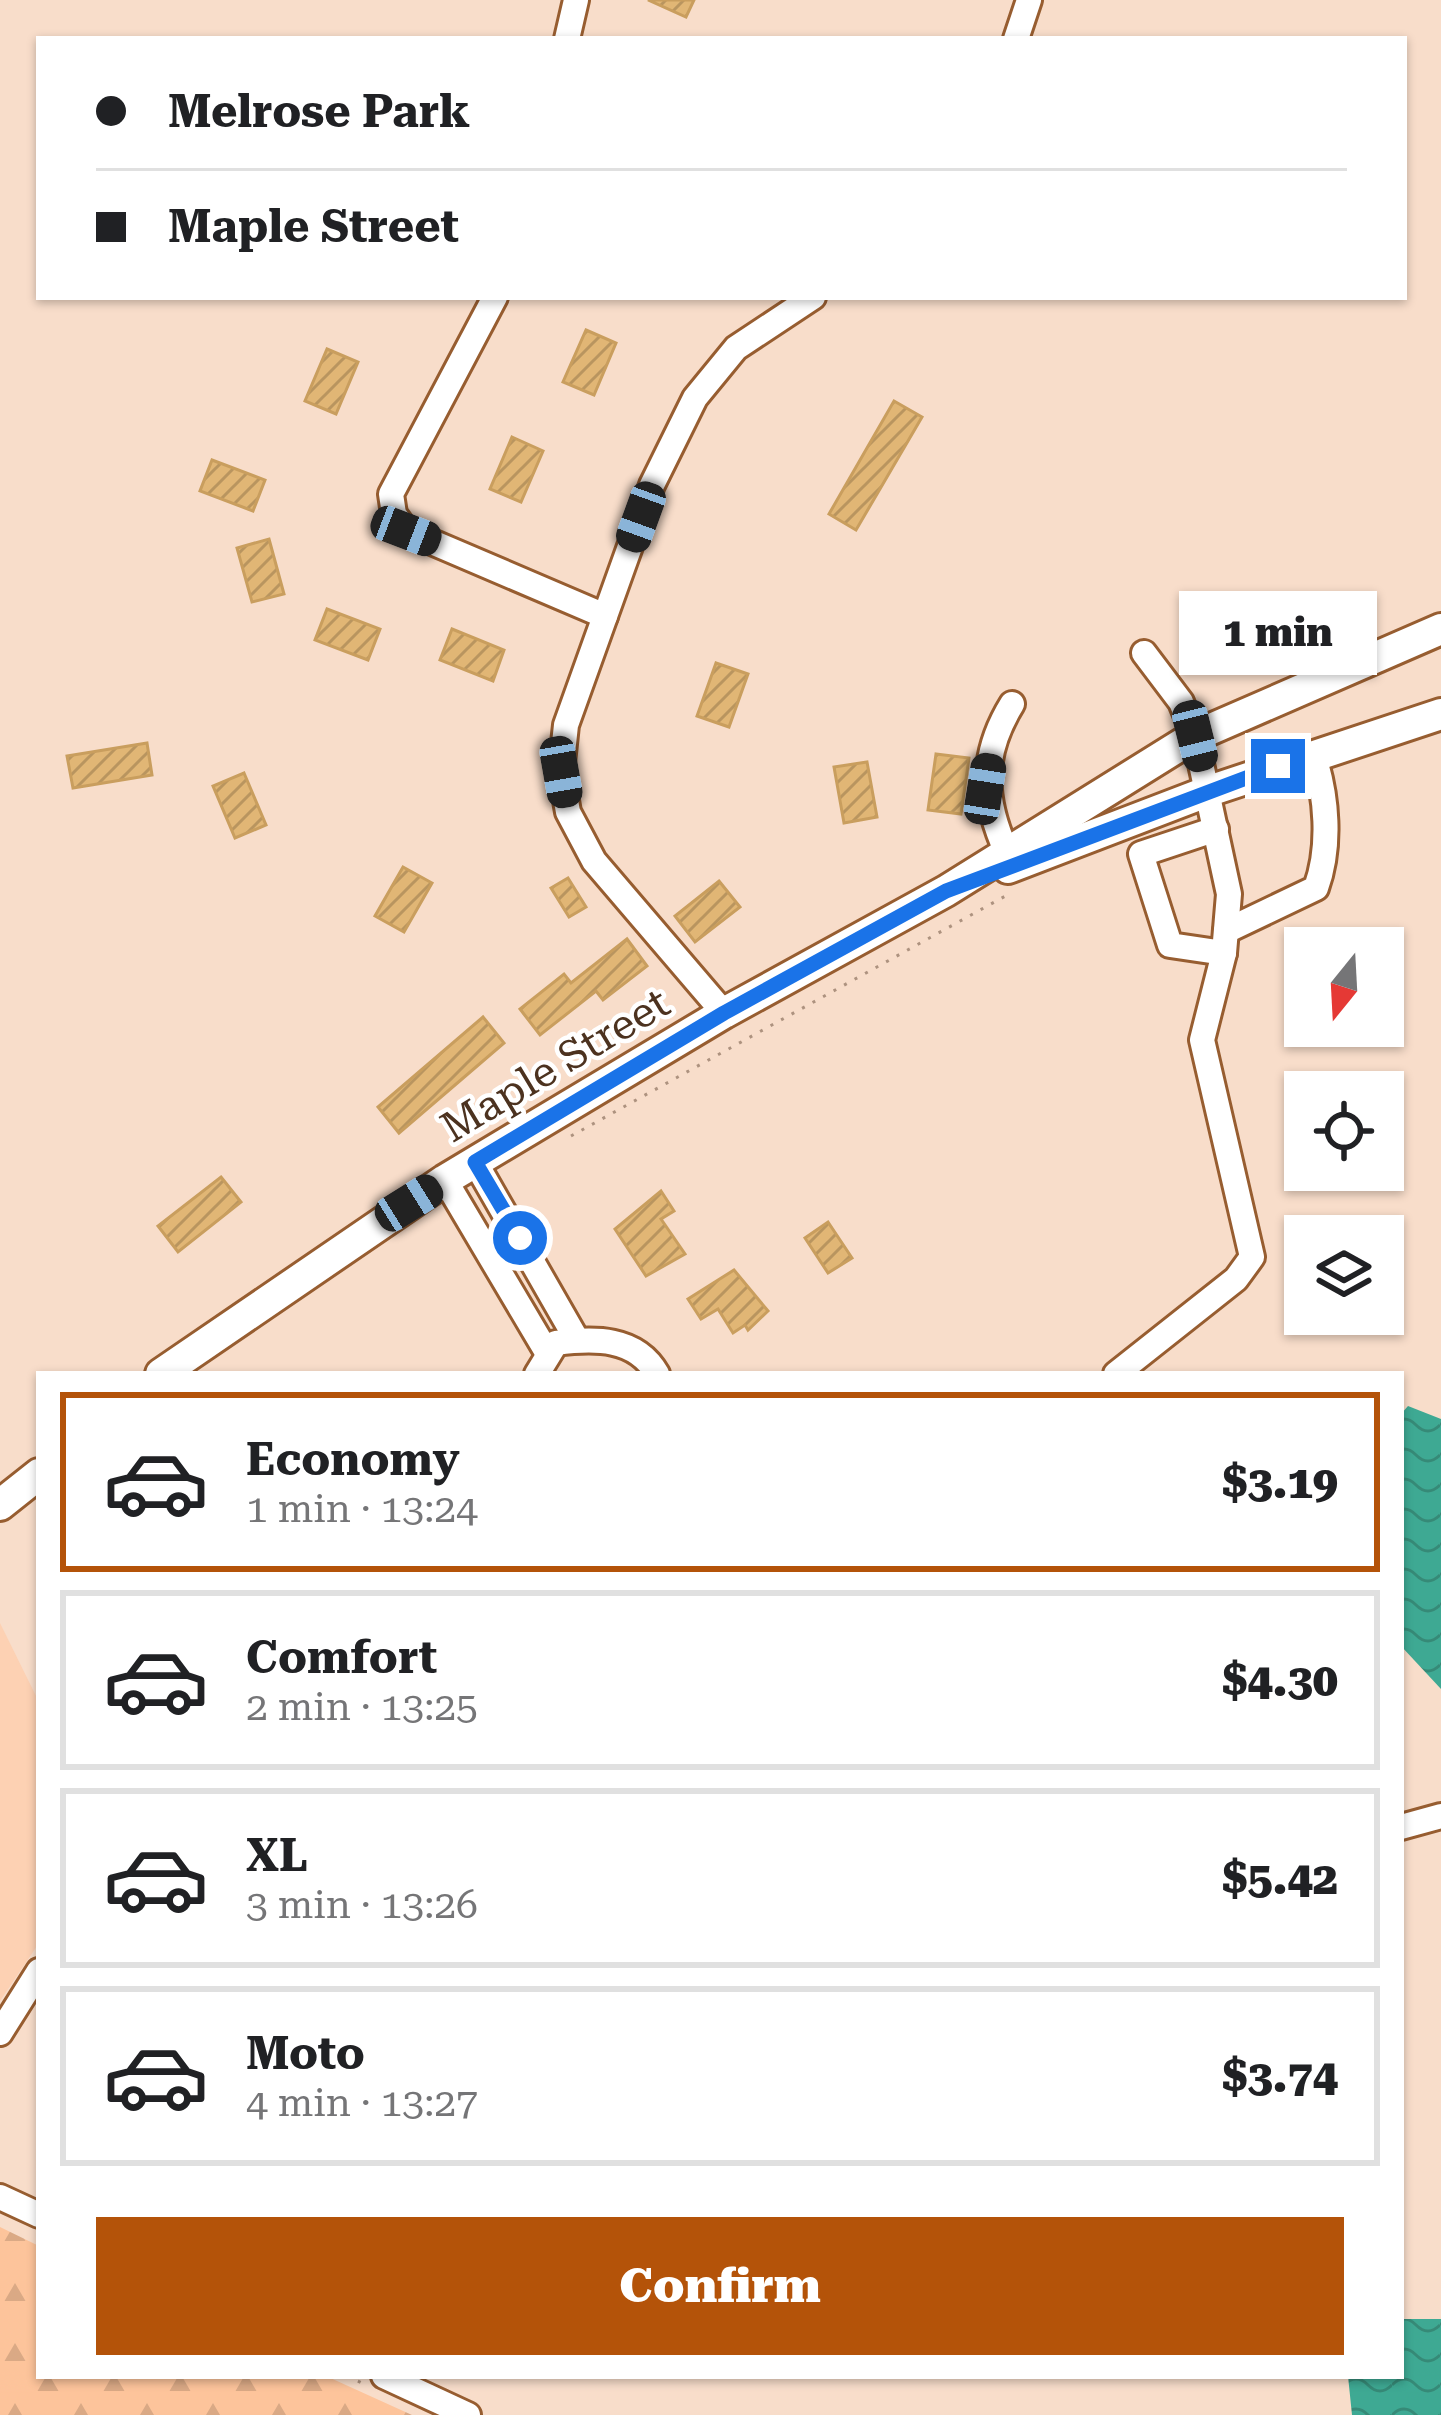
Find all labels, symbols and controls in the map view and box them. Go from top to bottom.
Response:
text: Melrose Park [168,85,470,138]
text: Maple Street [168,200,459,253]
car [612,477,670,557]
car [366,501,446,561]
callout: 1 min [1179,592,1377,676]
text: 1 min [1223,610,1333,656]
car [1169,697,1221,775]
car [537,733,585,811]
route end [1251,739,1305,793]
car [962,751,1008,827]
north arrow [1284,927,1404,1047]
map controls [1284,927,1404,1335]
street label: Maple Street [432,978,678,1152]
button: locate [1284,1071,1404,1191]
car [369,1169,449,1237]
route start [493,1211,547,1265]
button: layers [1284,1215,1404,1335]
icon: car [102,1428,210,1536]
text: Economy [246,1433,460,1486]
text: $3.19 [1222,1456,1338,1509]
text: 1 min · 13:24 [246,1486,478,1532]
icon: car [102,1626,210,1734]
text: Comfort [246,1631,437,1684]
text: $4.30 [1222,1654,1338,1707]
text: 2 min · 13:25 [246,1684,478,1730]
icon: car [102,1824,210,1932]
text: XL [246,1829,308,1882]
text: $5.42 [1222,1852,1338,1905]
text: 3 min · 13:26 [246,1882,478,1928]
icon: car [102,2022,210,2130]
text: Moto [246,2027,365,2080]
text: $3.74 [1222,2050,1338,2103]
text: 4 min · 13:27 [246,2080,478,2126]
button: Confirm [96,2217,1344,2355]

